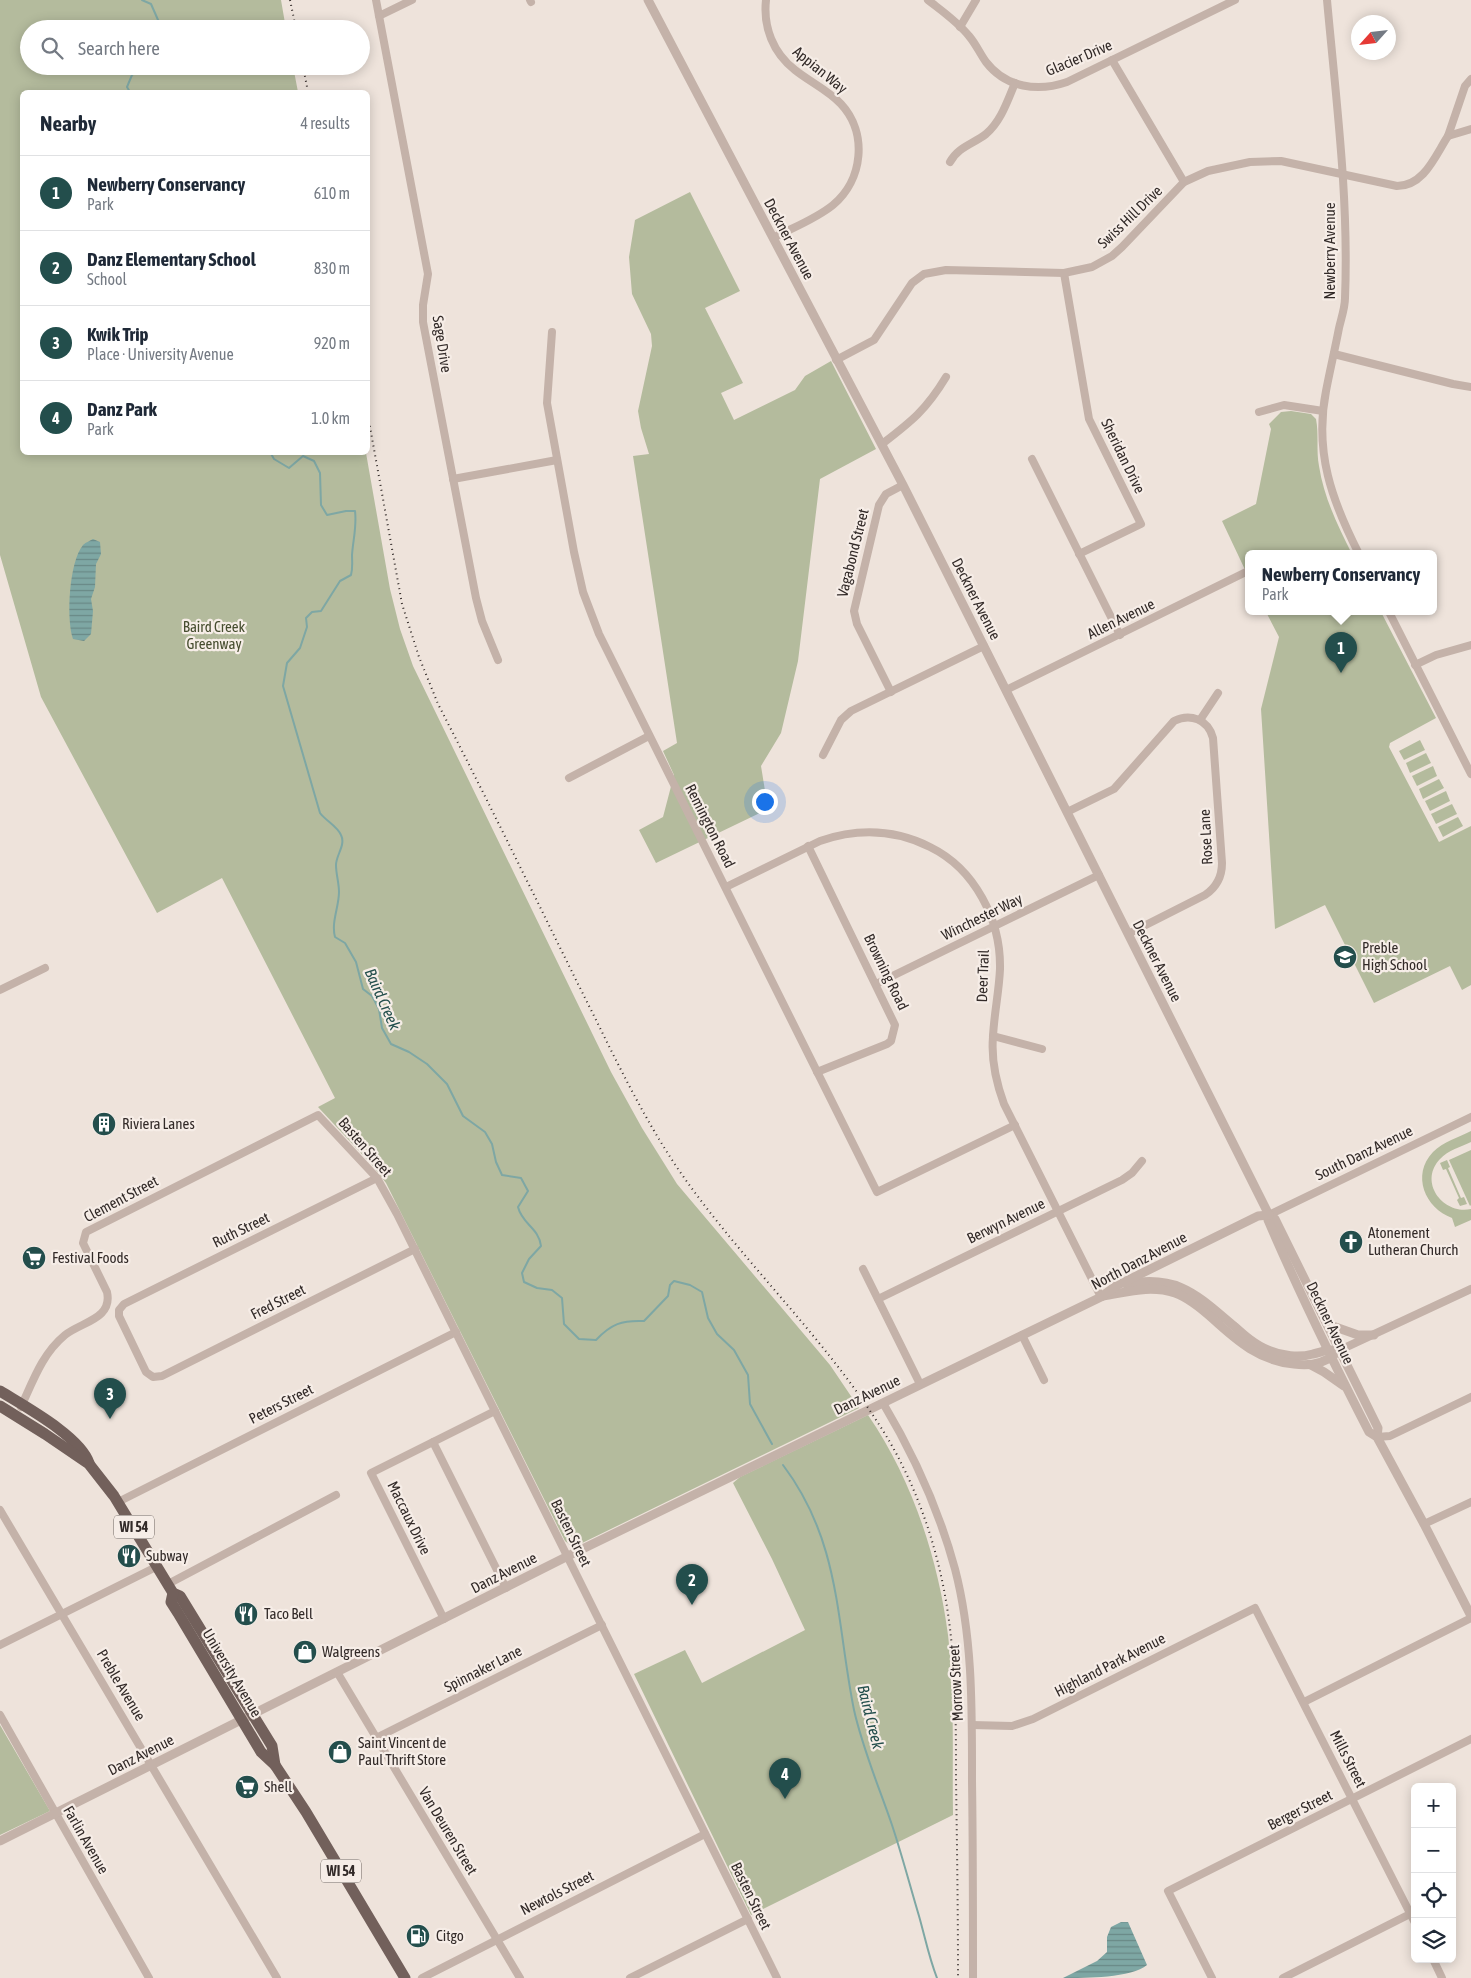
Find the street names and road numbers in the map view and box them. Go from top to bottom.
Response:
street label: Glacier Drive [1043,36,1115,79]
street label: Appian Way [790,43,851,97]
street label: Swiss Hill Drive [1094,182,1165,251]
street label: Deckner Avenue [761,195,818,282]
street label: Newberry Avenue [1321,202,1338,300]
street label: Sage Drive [430,314,455,374]
street label: Sheridan Drive [1098,416,1149,496]
street label: Vagabond Street [833,507,872,599]
street label: Deckner Avenue [949,555,1004,643]
street label: Allen Avenue [1084,595,1157,642]
street label: Remington Road [682,781,739,870]
street label: Rose Lane [1196,809,1215,865]
street label: Winchester Way [939,890,1025,943]
street label: Deckner Avenue [1130,917,1185,1005]
street label: Browning Road [861,931,912,1013]
street label: Deer Trail [973,949,992,1003]
street label: Basten Street [335,1114,396,1180]
street label: South Danz Avenue [1312,1122,1415,1183]
street label: Clement Street [81,1172,161,1225]
street label: Berwyn Avenue [964,1194,1048,1247]
street label: Ruth Street [210,1208,272,1251]
street label: North Danz Avenue [1088,1228,1189,1293]
street label: Deckner Avenue [1303,1279,1358,1367]
street label: Fred Street [248,1281,308,1323]
street label: Danz Avenue [831,1371,903,1418]
street label: Peters Street [246,1380,316,1427]
street label: Maccaux Drive [384,1478,435,1557]
street label: Basten Street [548,1496,595,1569]
road number: WI 54 [114,1515,154,1538]
street label: Danz Avenue [468,1549,540,1596]
street label: University Avenue [199,1626,265,1720]
street label: Highland Park Avenue [1052,1629,1168,1700]
street label: Spinnaker Lane [441,1642,525,1695]
street label: Morrow Street [945,1644,966,1722]
street label: Preble Avenue [94,1646,149,1724]
street label: Mills Street [1327,1727,1370,1790]
street label: Danz Avenue [105,1731,177,1778]
street label: Van Deuren Street [416,1784,481,1878]
street label: Berger Street [1265,1786,1335,1833]
street label: Farlin Avenue [60,1803,113,1877]
street label: Basten Street [728,1859,775,1932]
road number: WI 54 [321,1860,361,1882]
street label: Newtols Street [517,1867,596,1918]

